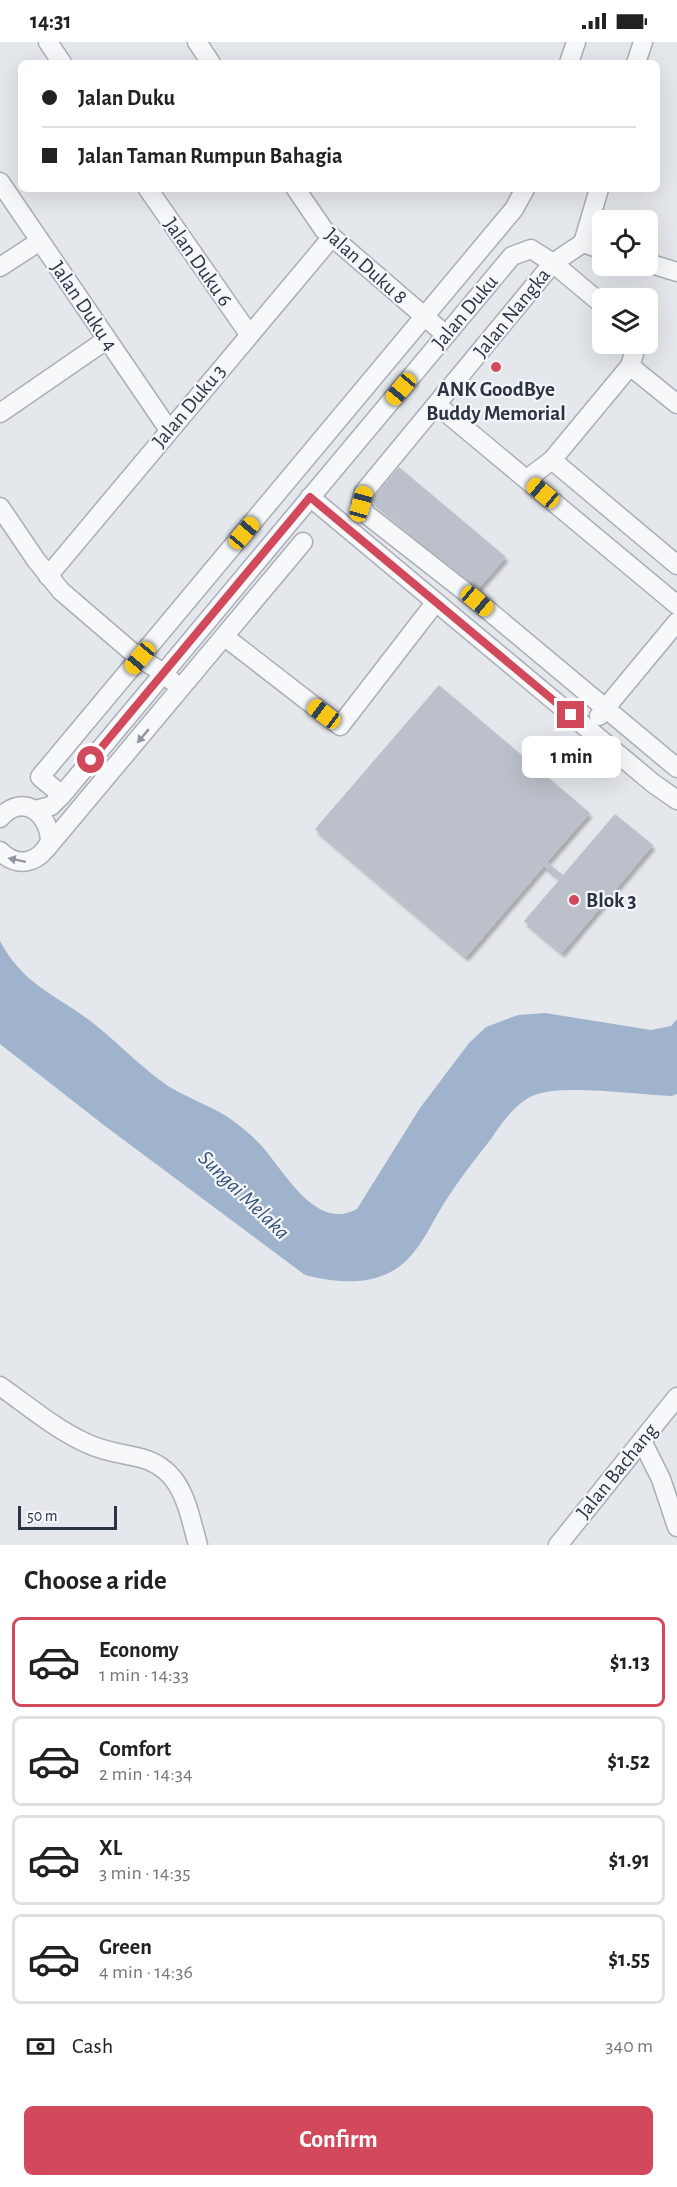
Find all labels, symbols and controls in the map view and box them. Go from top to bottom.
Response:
text: 14:31 [30,10,71,32]
text: Jalan Duku [78,87,175,109]
text: Jalan Taman Rumpun Bahagia [78,145,343,167]
map controls [592,210,658,354]
button: locate [592,210,658,276]
street label: Jalan Duku 6 [160,214,236,310]
street label: Jalan Duku 8 [321,224,411,308]
street label: Jalan Duku 4 [47,257,121,355]
street label: Jalan Nangka [470,264,554,362]
street label: Jalan Duku [428,271,502,353]
button: layers [592,288,658,354]
street label: Jalan Duku 3 [148,360,230,452]
marker: ANK GoodBye Buddy Memorial [489,360,503,374]
car [383,369,419,409]
place label: ANK GoodBye Buddy Memorial [426,379,566,424]
car [523,475,563,511]
car [348,484,374,524]
car [226,513,262,553]
car [457,583,497,619]
car [122,638,158,678]
car [304,696,344,732]
route end [557,701,584,728]
one-way arrow [136,728,149,744]
callout: 1 min [522,736,620,778]
route start [77,746,104,773]
text: 1 min [550,747,593,767]
one-way arrow [7,855,26,864]
place label: Blok 3 [586,890,637,911]
marker: Blok 3 [567,893,581,907]
water label: Sungai Melaka [194,1146,294,1244]
street label: Jalan Bachang [573,1419,662,1522]
scale bar [18,1503,117,1530]
text: 50 m [27,1508,58,1524]
text: Choose a ride [24,1567,167,1594]
icon: car [27,1635,81,1689]
text: Economy [99,1639,179,1661]
text: $1.13 [610,1651,650,1673]
text: 1 min · 14:33 [99,1665,189,1685]
icon: car [27,1734,81,1788]
text: Comfort [99,1738,171,1760]
text: $1.52 [607,1750,650,1772]
text: 2 min · 14:34 [99,1764,193,1784]
icon: car [27,1833,81,1887]
text: XL [99,1837,122,1859]
text: $1.91 [609,1849,650,1871]
text: 3 min · 14:35 [99,1863,191,1883]
icon: car [27,1932,81,1986]
text: Green [99,1936,152,1958]
text: $1.55 [608,1948,650,1970]
text: 4 min · 14:36 [99,1962,193,1982]
icon: cash [24,2030,57,2063]
text: Cash [72,2035,113,2057]
text: 340 m [605,2036,653,2056]
button: Confirm [24,2106,653,2175]

